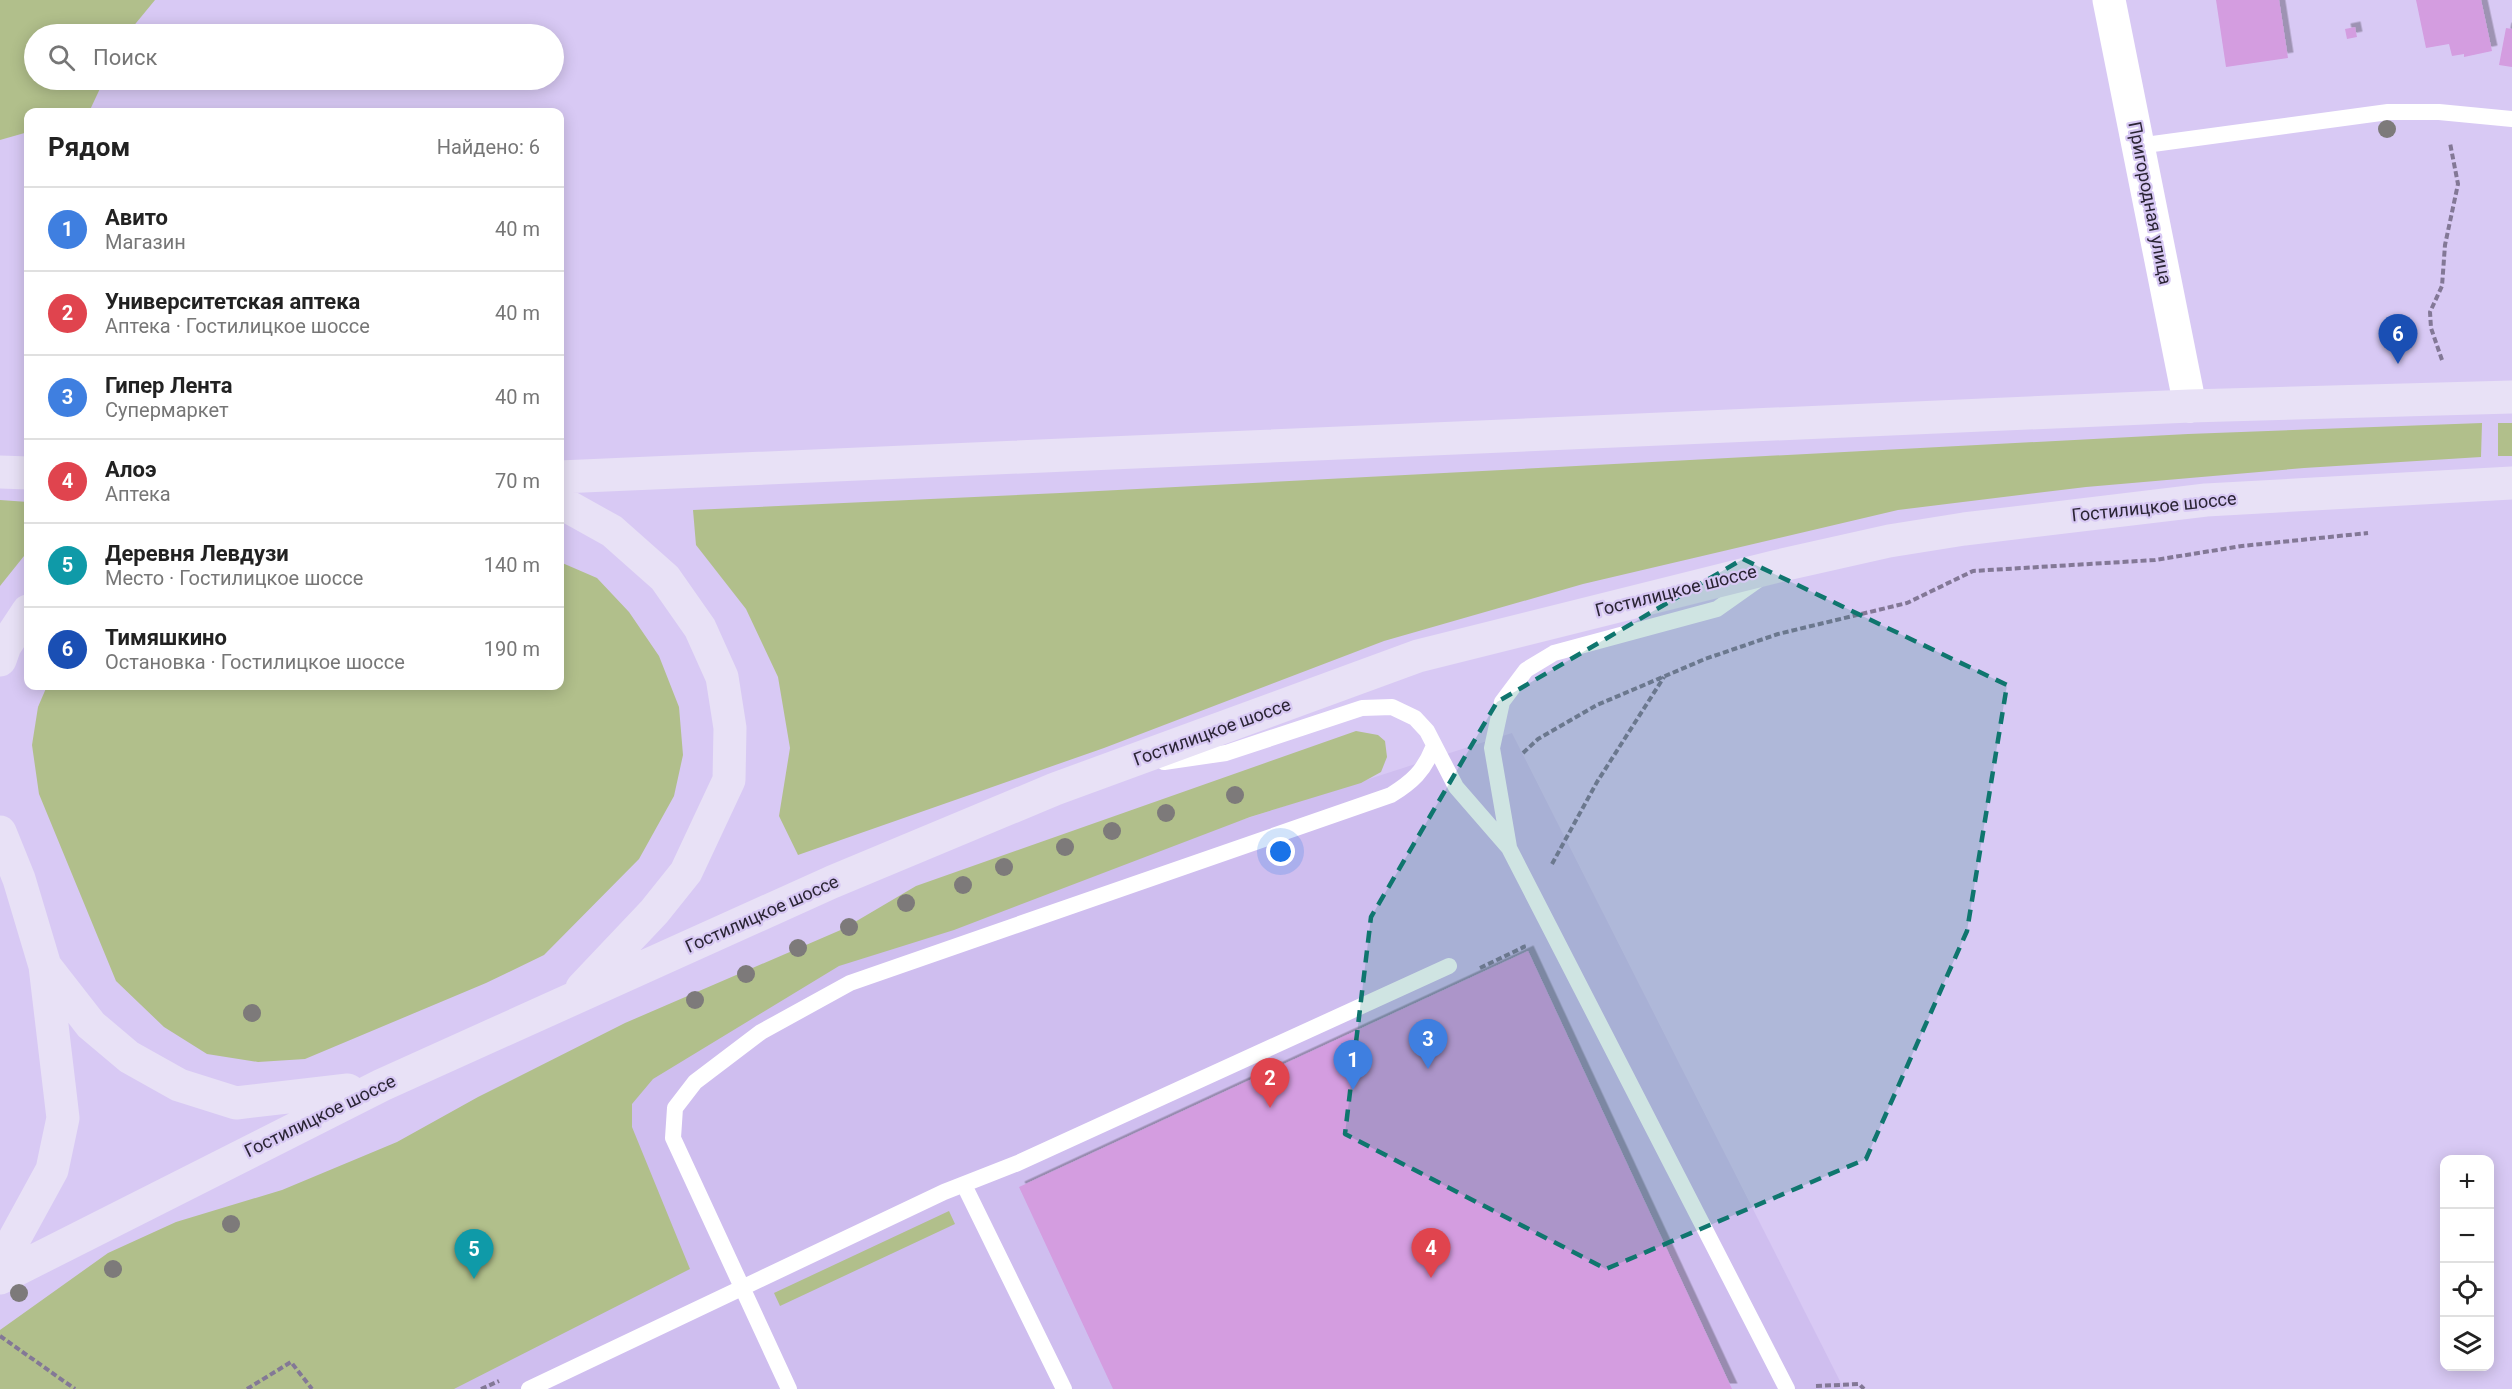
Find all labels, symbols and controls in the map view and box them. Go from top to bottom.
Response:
search box [24,24,564,90]
icon: search [45,41,78,74]
text: Поиск [93,45,157,70]
street label: Пригородная улица [2124,120,2177,286]
text: Рядом [48,132,130,162]
text: Найдено: 6 [437,135,540,159]
text: Авито [105,205,168,230]
text: 1 [62,217,73,241]
text: 40 m [495,217,540,241]
text: Магазин [105,230,186,254]
text: Университетская аптека [105,289,360,314]
text: 2 [62,301,73,325]
text: 40 m [495,301,540,325]
text: Аптека · Гостилицкое шоссе [105,314,370,338]
pin: 6 [2378,314,2418,364]
text: Гипер Лента [105,373,233,398]
text: 3 [62,385,73,409]
text: 40 m [495,385,540,409]
text: Супермаркет [105,398,229,422]
text: Алоэ [105,457,156,482]
text: 4 [62,469,73,493]
text: 70 m [495,469,540,493]
text: Аптека [105,482,171,506]
street label: Гостилицкое шоссе [2070,487,2237,526]
text: Деревня Левдузи [105,541,289,566]
text: 5 [62,553,73,577]
text: 140 m [484,553,540,577]
street label: Гостилицкое шоссе [1593,560,1759,621]
text: Место · Гостилицкое шоссе [105,566,363,590]
text: Тимяшкино [105,625,227,650]
text: 6 [62,637,73,661]
text: 190 m [484,637,540,661]
text: Остановка · Гостилицкое шоссе [105,650,405,674]
street label: Гостилицкое шоссе [1130,693,1293,770]
your location [1266,837,1295,866]
street label: Гостилицкое шоссе [682,870,842,957]
pin: 3 [1408,1020,1448,1069]
pin: 1 [1334,1040,1372,1090]
pin: 2 [1250,1058,1290,1108]
street label: Гостилицкое шоссе [241,1070,399,1161]
map controls [2440,1155,2494,1371]
button: + [2440,1155,2494,1209]
button: − [2440,1209,2494,1263]
pin: 4 [1412,1228,1450,1278]
pin: 5 [454,1230,494,1279]
button: locate [2440,1263,2494,1317]
button: layers [2440,1317,2494,1371]

